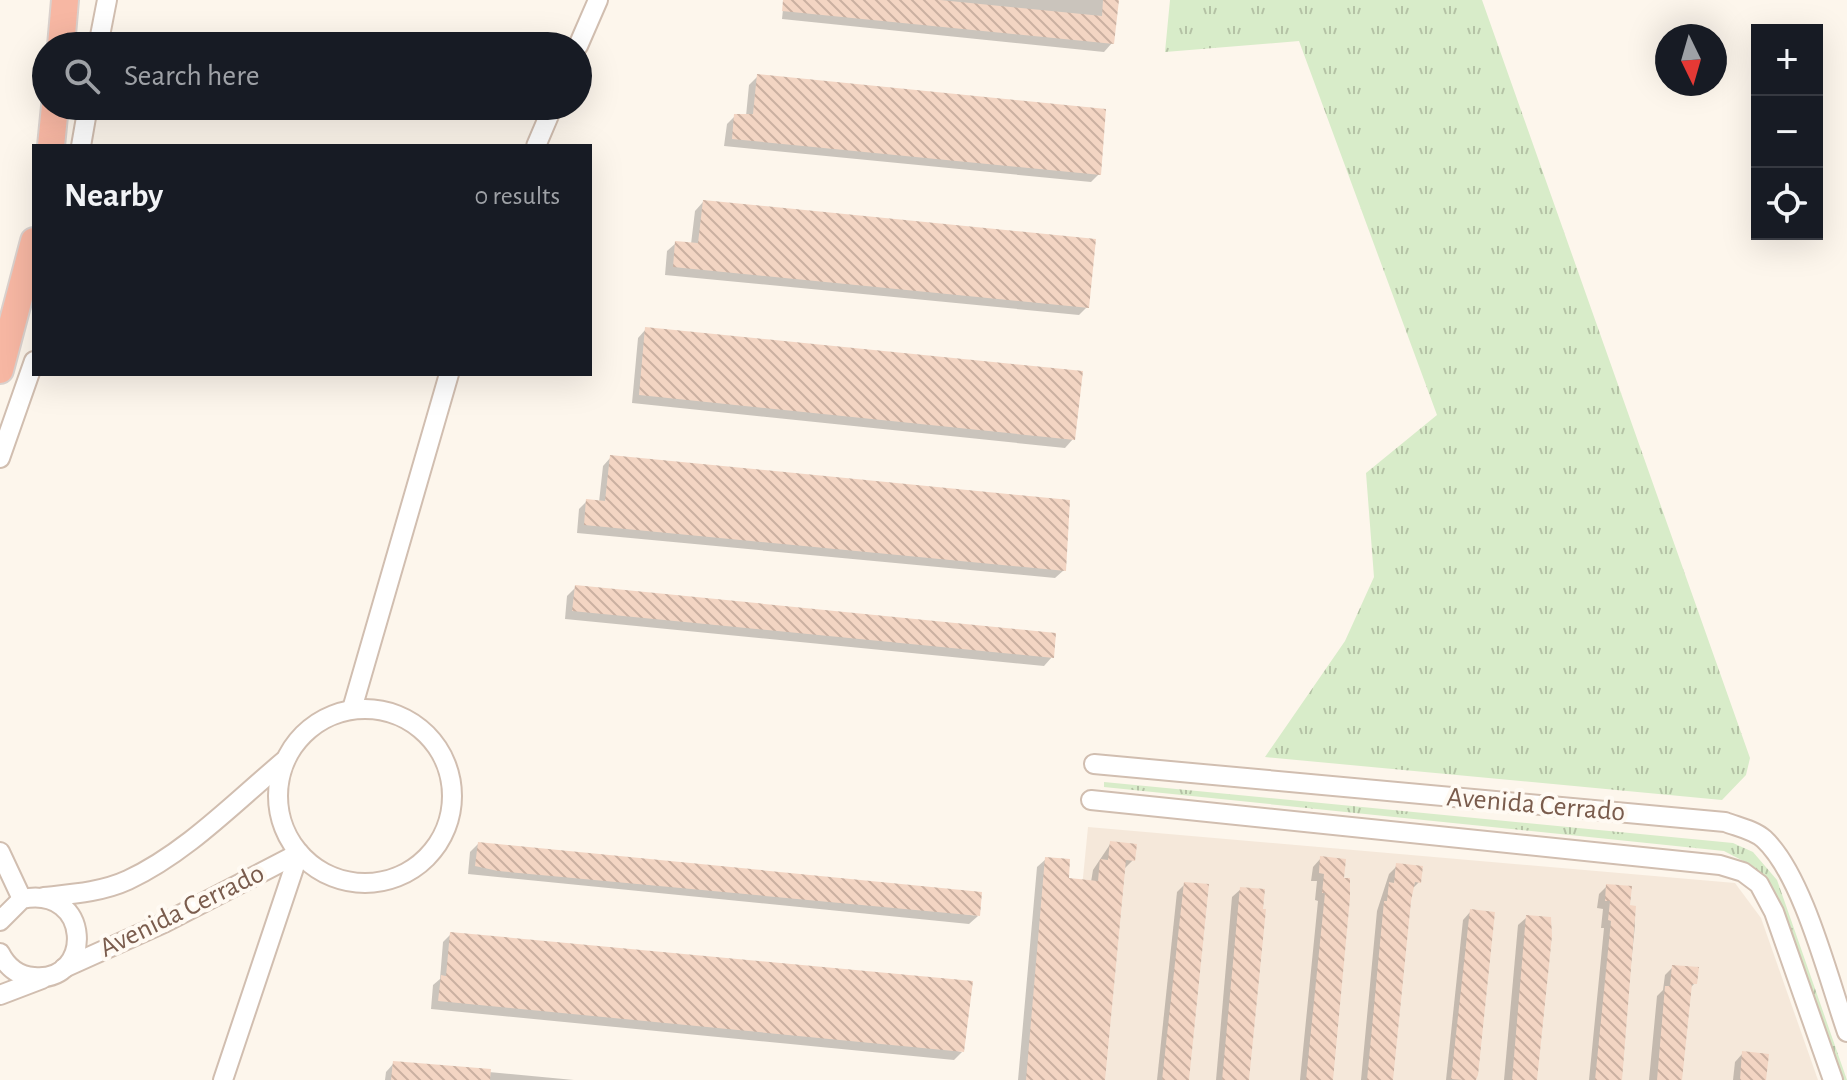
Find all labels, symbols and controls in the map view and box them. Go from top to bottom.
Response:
north arrow [1655,24,1727,96]
map controls [1751,24,1823,240]
button: + [1751,24,1823,96]
search box [32,32,592,120]
icon: search [60,54,104,98]
text: Search here [124,61,260,91]
button: − [1751,96,1823,168]
button: locate [1751,168,1823,240]
text: Nearby [64,179,163,213]
text: 0 results [474,183,560,209]
street label: Avenida Cerrado [1446,783,1626,827]
street label: Avenida Cerrado [95,859,269,963]

